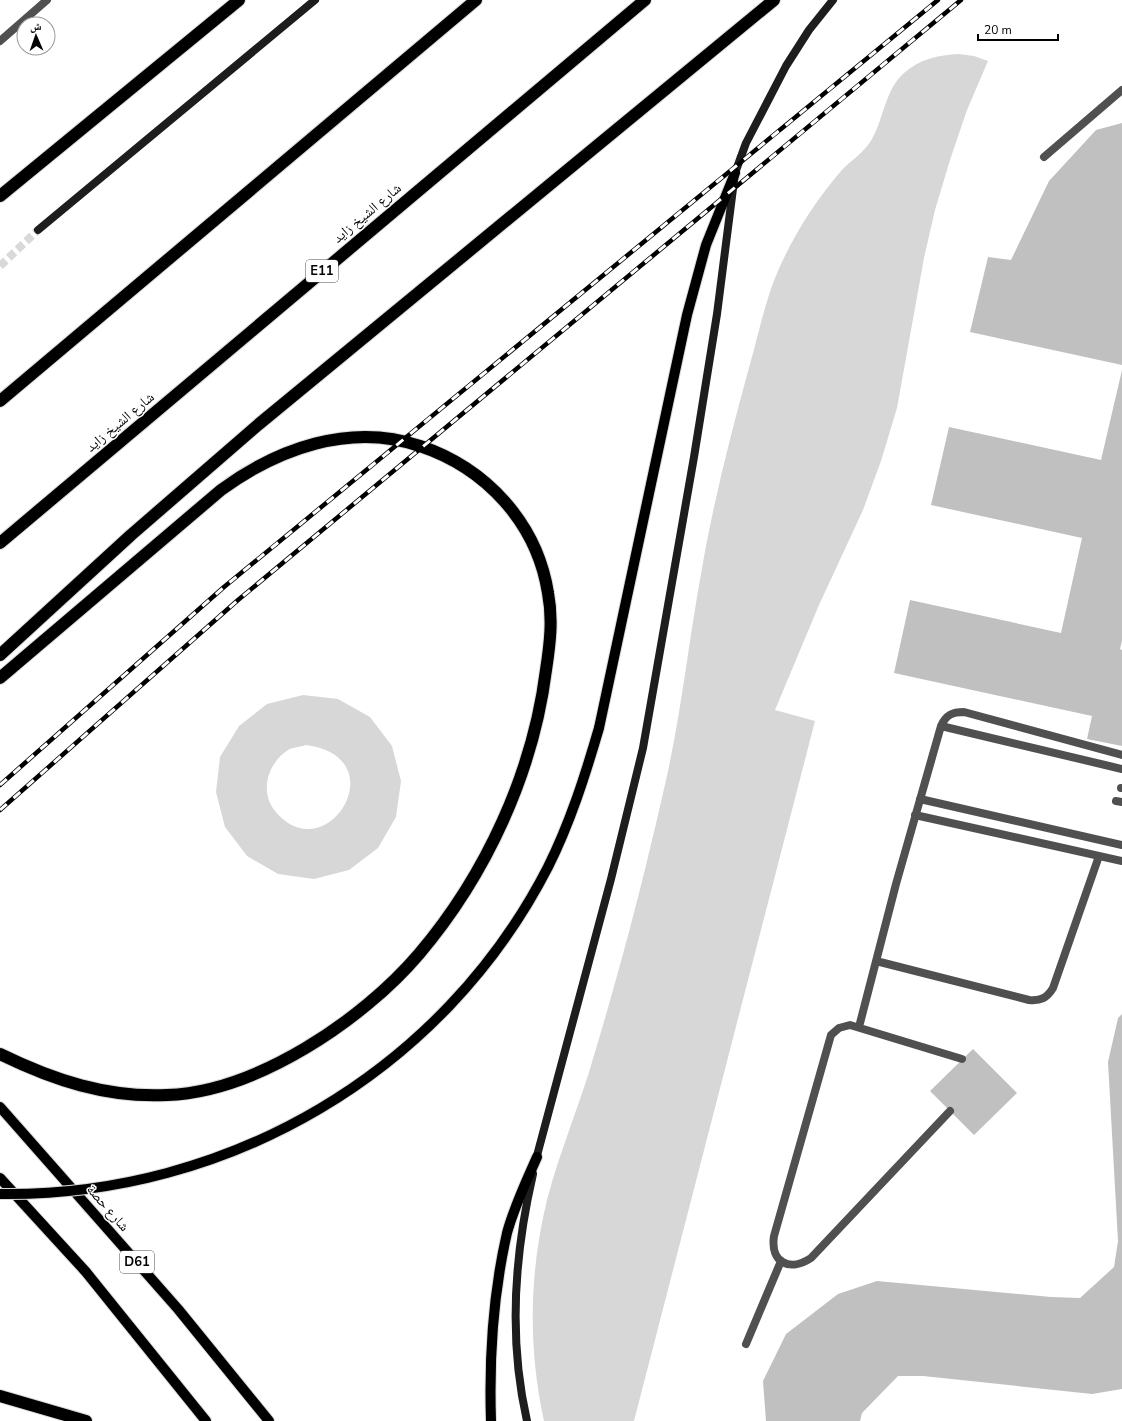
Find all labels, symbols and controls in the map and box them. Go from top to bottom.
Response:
north arrow [16,16,56,56]
scale bar [978,16,1058,42]
text: ش [30,19,42,34]
text: 20 m [984,22,1012,38]
street label: شارع الشيخ زايد [329,179,405,247]
road number: E11 [306,260,338,282]
street label: شارع الشيخ زايد [82,388,158,456]
street label: شارع حصة [82,1181,134,1235]
road number: D61 [120,1251,154,1273]

